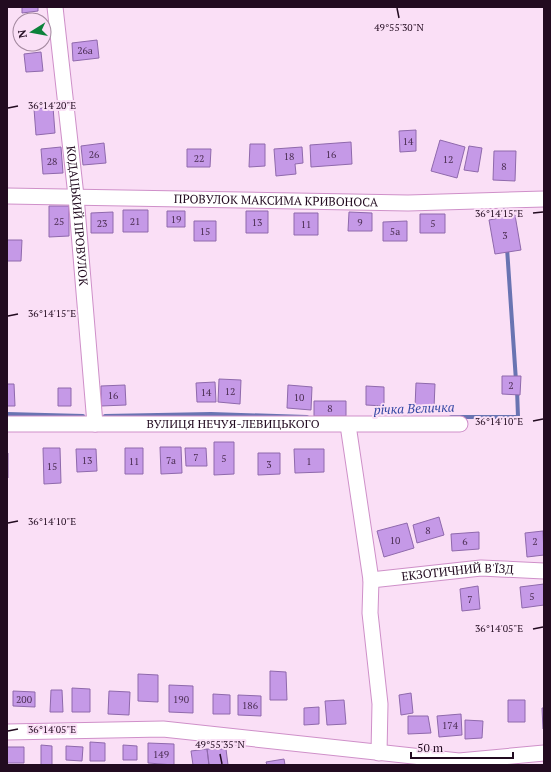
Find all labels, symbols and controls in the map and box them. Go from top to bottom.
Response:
north arrow [12,12,52,52]
text: 49°55'30"N [374,21,424,34]
text: N [14,28,30,39]
house number: 26а [77,44,93,57]
text: 36°14'20"E [28,99,76,112]
house number: 14 [403,135,414,148]
street label: КОДАЦЬКИЙ ПРОВУЛОК [63,145,91,287]
house number: 26 [89,148,100,161]
house number: 16 [326,148,337,161]
house number: 18 [284,150,294,163]
house number: 22 [194,152,204,165]
house number: 12 [443,153,453,166]
house number: 28 [47,155,57,168]
house number: 8 [501,160,507,173]
street label: ПРОВУЛОК МАКСИМА КРИВОНОСА [174,191,379,209]
text: 36°14'15"E [475,207,523,220]
house number: 19 [171,213,181,226]
house number: 25 [54,215,64,228]
house number: 21 [130,215,140,228]
house number: 13 [252,216,262,229]
house number: 9 [357,216,363,229]
house number: 23 [97,217,107,230]
house number: 5 [430,217,436,230]
house number: 11 [301,218,311,231]
house number: 15 [200,225,210,238]
house number: 5а [390,225,400,238]
house number: 3 [502,229,508,242]
text: 36°14'15"E [28,307,76,320]
house number: 2 [508,379,514,392]
house number: 12 [225,385,235,398]
house number: 14 [201,386,212,399]
house number: 16 [108,389,119,402]
house number: 10 [294,391,304,404]
water label: річка Величка [373,398,455,418]
house number: 8 [327,402,333,415]
text: 36°14'10"E [475,415,523,428]
street label: ВУЛИЦЯ НЕЧУЯ-ЛЕВИЦЬКОГО [146,416,320,431]
house number: 7 [193,451,199,464]
house number: 5 [221,452,227,465]
house number: 13 [82,454,92,467]
house number: 7а [166,454,176,467]
house number: 11 [129,455,139,468]
house number: 1 [306,455,312,468]
house number: 3 [266,458,272,471]
house number: 15 [47,460,57,473]
text: 36°14'10"E [28,515,76,528]
house number: 8 [425,524,431,537]
house number: 10 [390,534,400,547]
house number: 6 [462,535,468,548]
house number: 2 [532,535,538,548]
street label: ЕКЗОТИЧНИЙ В'ЇЗД [401,560,515,584]
house number: 5 [529,590,535,603]
house number: 7 [467,593,473,606]
text: 36°14'05"E [475,622,523,635]
house number: 200 [16,693,32,706]
house number: 190 [173,693,189,706]
house number: 186 [242,699,259,712]
house number: 174 [442,719,459,732]
text: 36°14'05"E [28,723,76,736]
scale bar [411,734,513,760]
text: 49°55'35"N [195,738,245,751]
text: 50 m [417,740,444,755]
house number: 149 [153,748,169,761]

